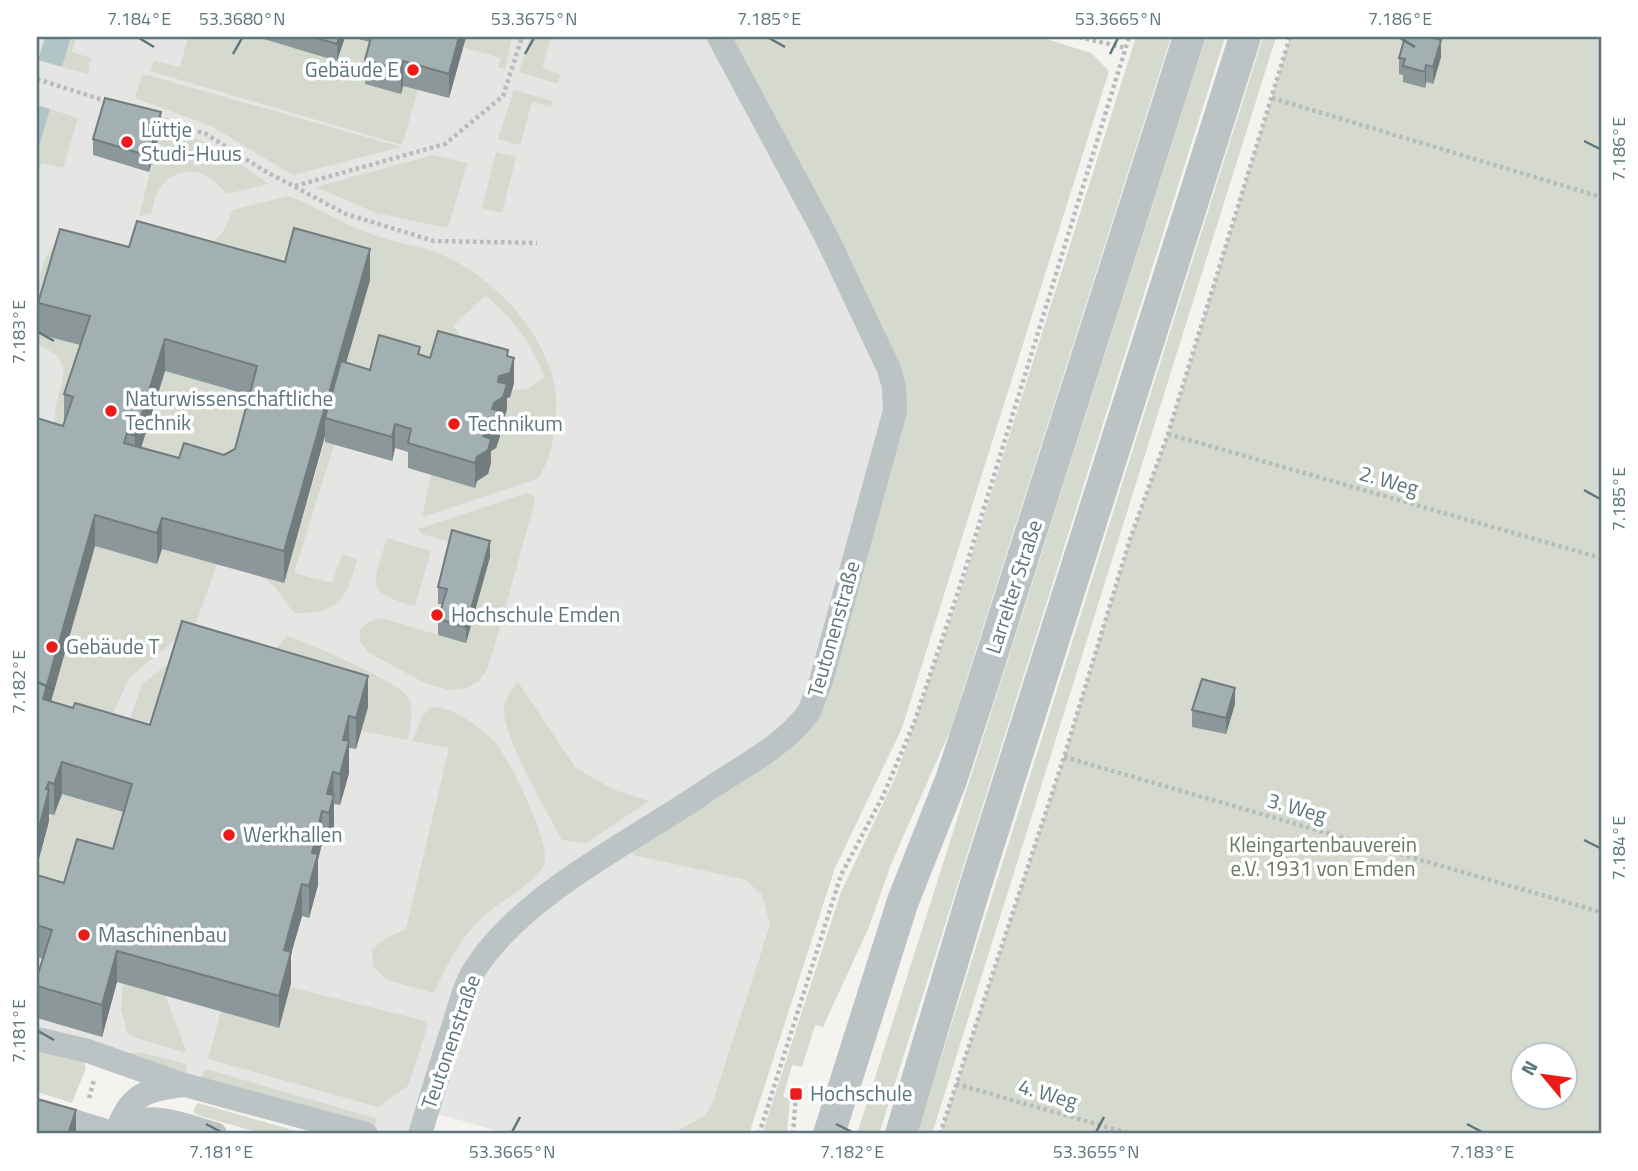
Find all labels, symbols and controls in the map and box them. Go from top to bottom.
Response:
text: 7.184°E [107,5,171,32]
text: 53.3680°N [199,5,285,32]
text: 53.3675°N [491,5,577,32]
text: 7.185°E [737,5,801,32]
text: 53.3665°N [1075,5,1161,32]
text: 7.186°E [1368,5,1432,32]
place label: Gebäude E [305,53,399,85]
marker: Gebäude E [405,62,421,78]
place label: Lüttje Studi-Huus [141,113,242,169]
text: 7.186°E [1605,117,1632,181]
marker: Lüttje Studi-Huus [119,134,135,150]
text: 7.183°E [5,300,32,364]
place label: Naturwissenschaftliche Technik [125,382,333,438]
marker: Naturwissenschaftliche Technik [103,403,119,419]
place label: Technikum [468,407,563,439]
marker: Technikum [446,416,462,432]
street label: 2. Weg [1356,456,1423,504]
text: 7.185°E [1605,467,1632,531]
street label: Larrelter Straße [976,516,1050,658]
street label: Teutonenstraße [798,557,868,700]
place label: Hochschule Emden [451,598,620,630]
marker: Hochschule Emden [429,607,445,623]
place label: Gebäude T [66,630,160,662]
marker: Gebäude T [44,639,60,655]
text: 7.182°E [5,650,32,714]
street label: 3. Weg [1264,783,1331,831]
text: 7.184°E [1605,816,1632,880]
place label: Werkhallen [243,818,343,850]
marker: Werkhallen [221,827,237,843]
park label: Kleingartenbauverein e.V. 1931 von Emden [1229,828,1417,884]
place label: Maschinenbau [98,918,227,950]
marker: Maschinenbau [76,927,92,943]
street label: Teutonenstraße [412,970,488,1113]
text: 7.181°E [5,999,32,1063]
north arrow [1508,1042,1578,1112]
text: N [1513,1055,1545,1080]
street label: 4. Weg [1015,1069,1082,1117]
place label: Hochschule [810,1077,912,1109]
marker: Hochschule [788,1086,804,1102]
text: 7.181°E [189,1138,253,1165]
text: 53.3665°N [469,1138,555,1165]
text: 7.182°E [820,1138,884,1165]
text: 53.3655°N [1053,1138,1139,1165]
text: 7.183°E [1450,1138,1514,1165]

